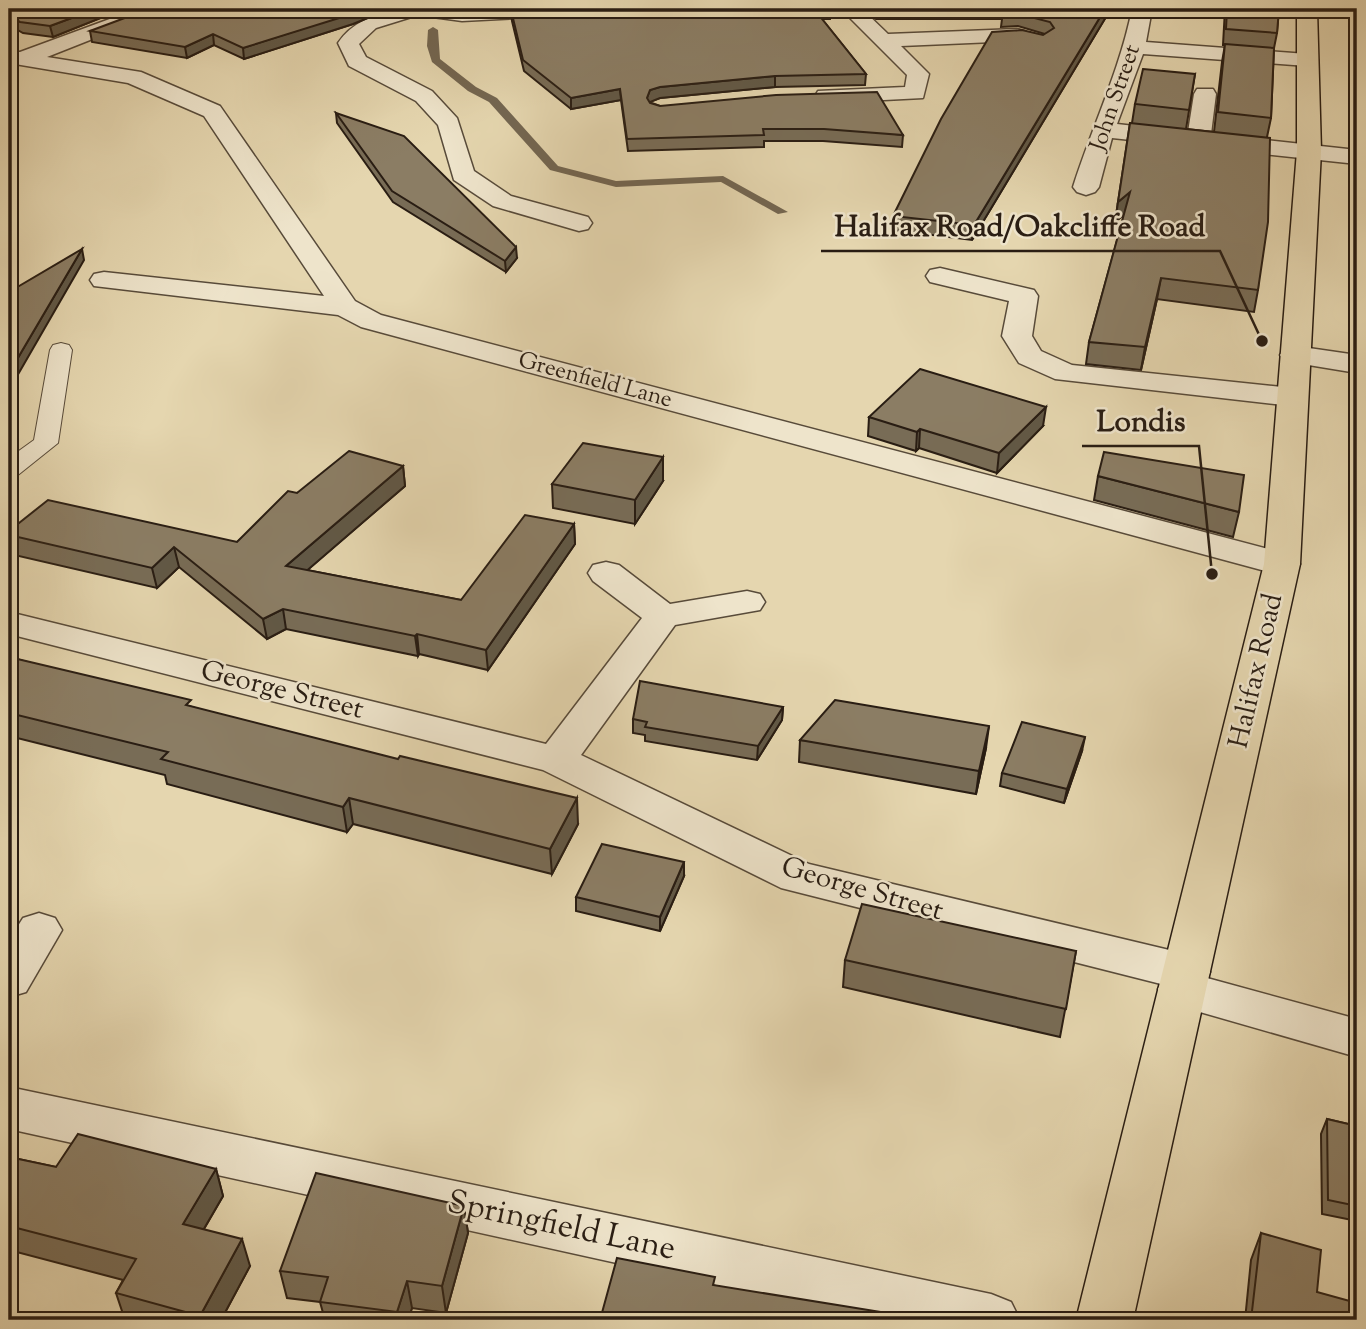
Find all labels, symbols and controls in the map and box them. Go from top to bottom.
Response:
street label: John Street [1082,40,1150,158]
callout: Halifax Road/Oakcliffe Road [821,200,1220,251]
text: Halifax Road/Oakcliffe Road [835,207,1205,250]
street label: Greenfield Lane [514,345,676,417]
callout: Londis [1082,395,1199,446]
text: Londis [1096,402,1186,445]
street label: Halifax Road [1220,590,1294,752]
street label: George Street [196,651,368,731]
street label: George Street [776,848,948,932]
street label: Springfield Lane [442,1179,680,1275]

